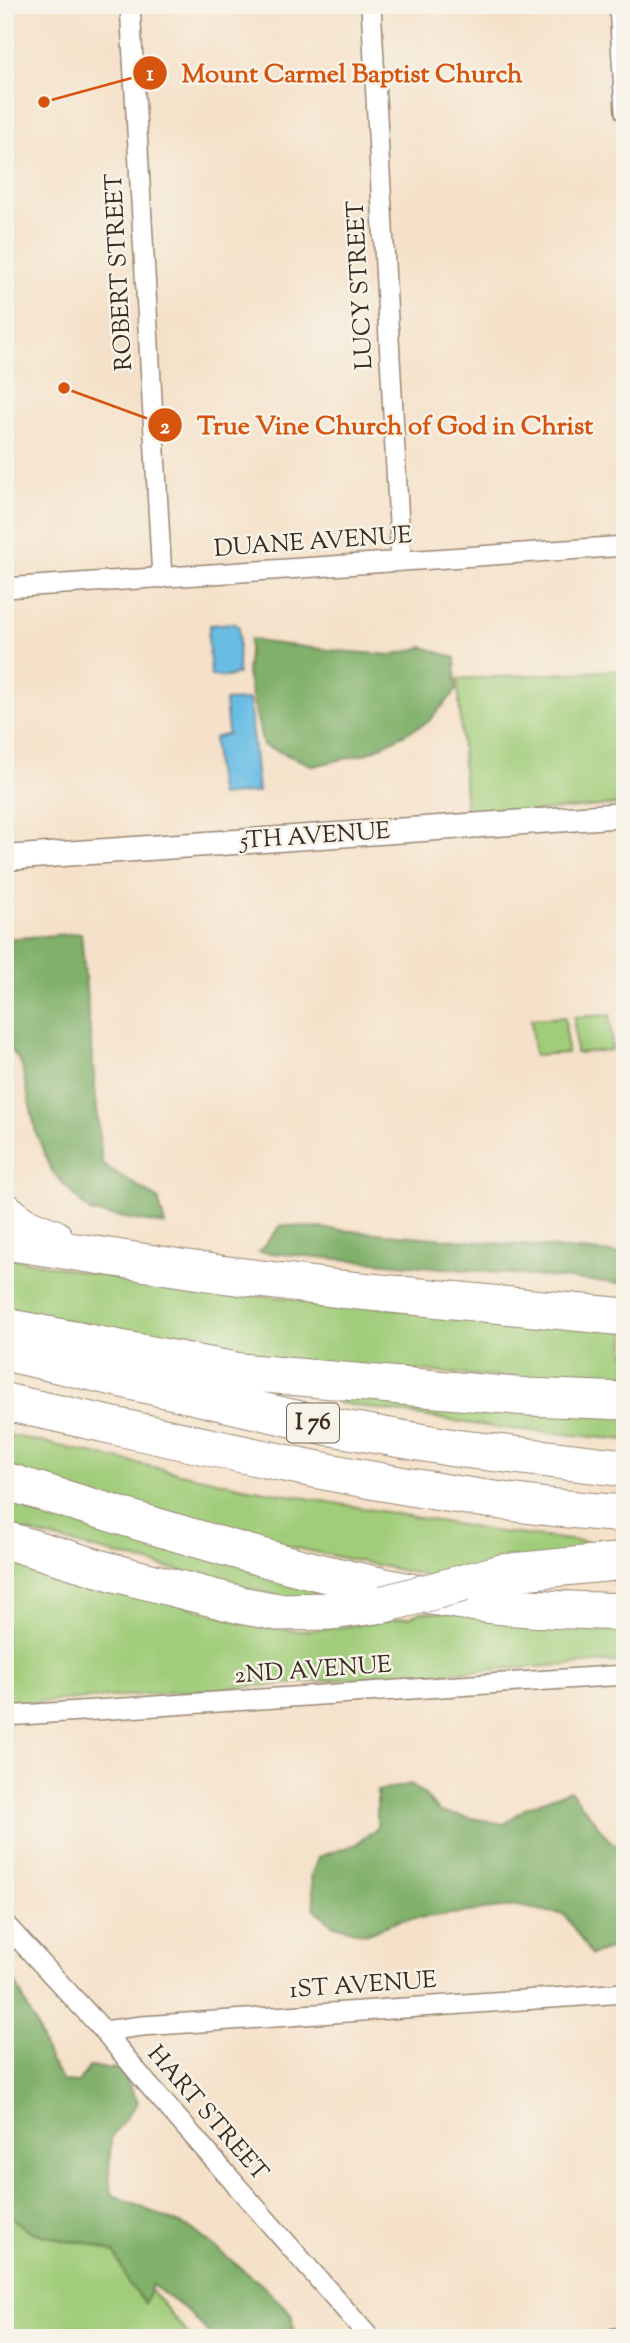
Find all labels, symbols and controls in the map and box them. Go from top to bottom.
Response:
callout: Mount Carmel Baptist Church [132,49,536,96]
text: Mount Carmel Baptist Church [181,57,523,94]
text: 1 [146,60,154,90]
street label: ROBERT STREET [98,172,142,372]
street label: LUCY STREET [340,200,382,370]
callout: True Vine Church of God in Christ [148,402,607,449]
text: True Vine Church of God in Christ [197,409,593,446]
text: 2 [160,413,170,443]
street label: DUANE AVENUE [213,519,414,567]
street label: 5TH AVENUE [237,815,392,859]
road number: I 76 [287,1404,339,1442]
street label: 2ND AVENUE [233,1649,393,1693]
street label: 1ST AVENUE [288,1964,438,2008]
street label: HART STREET [138,2039,276,2189]

